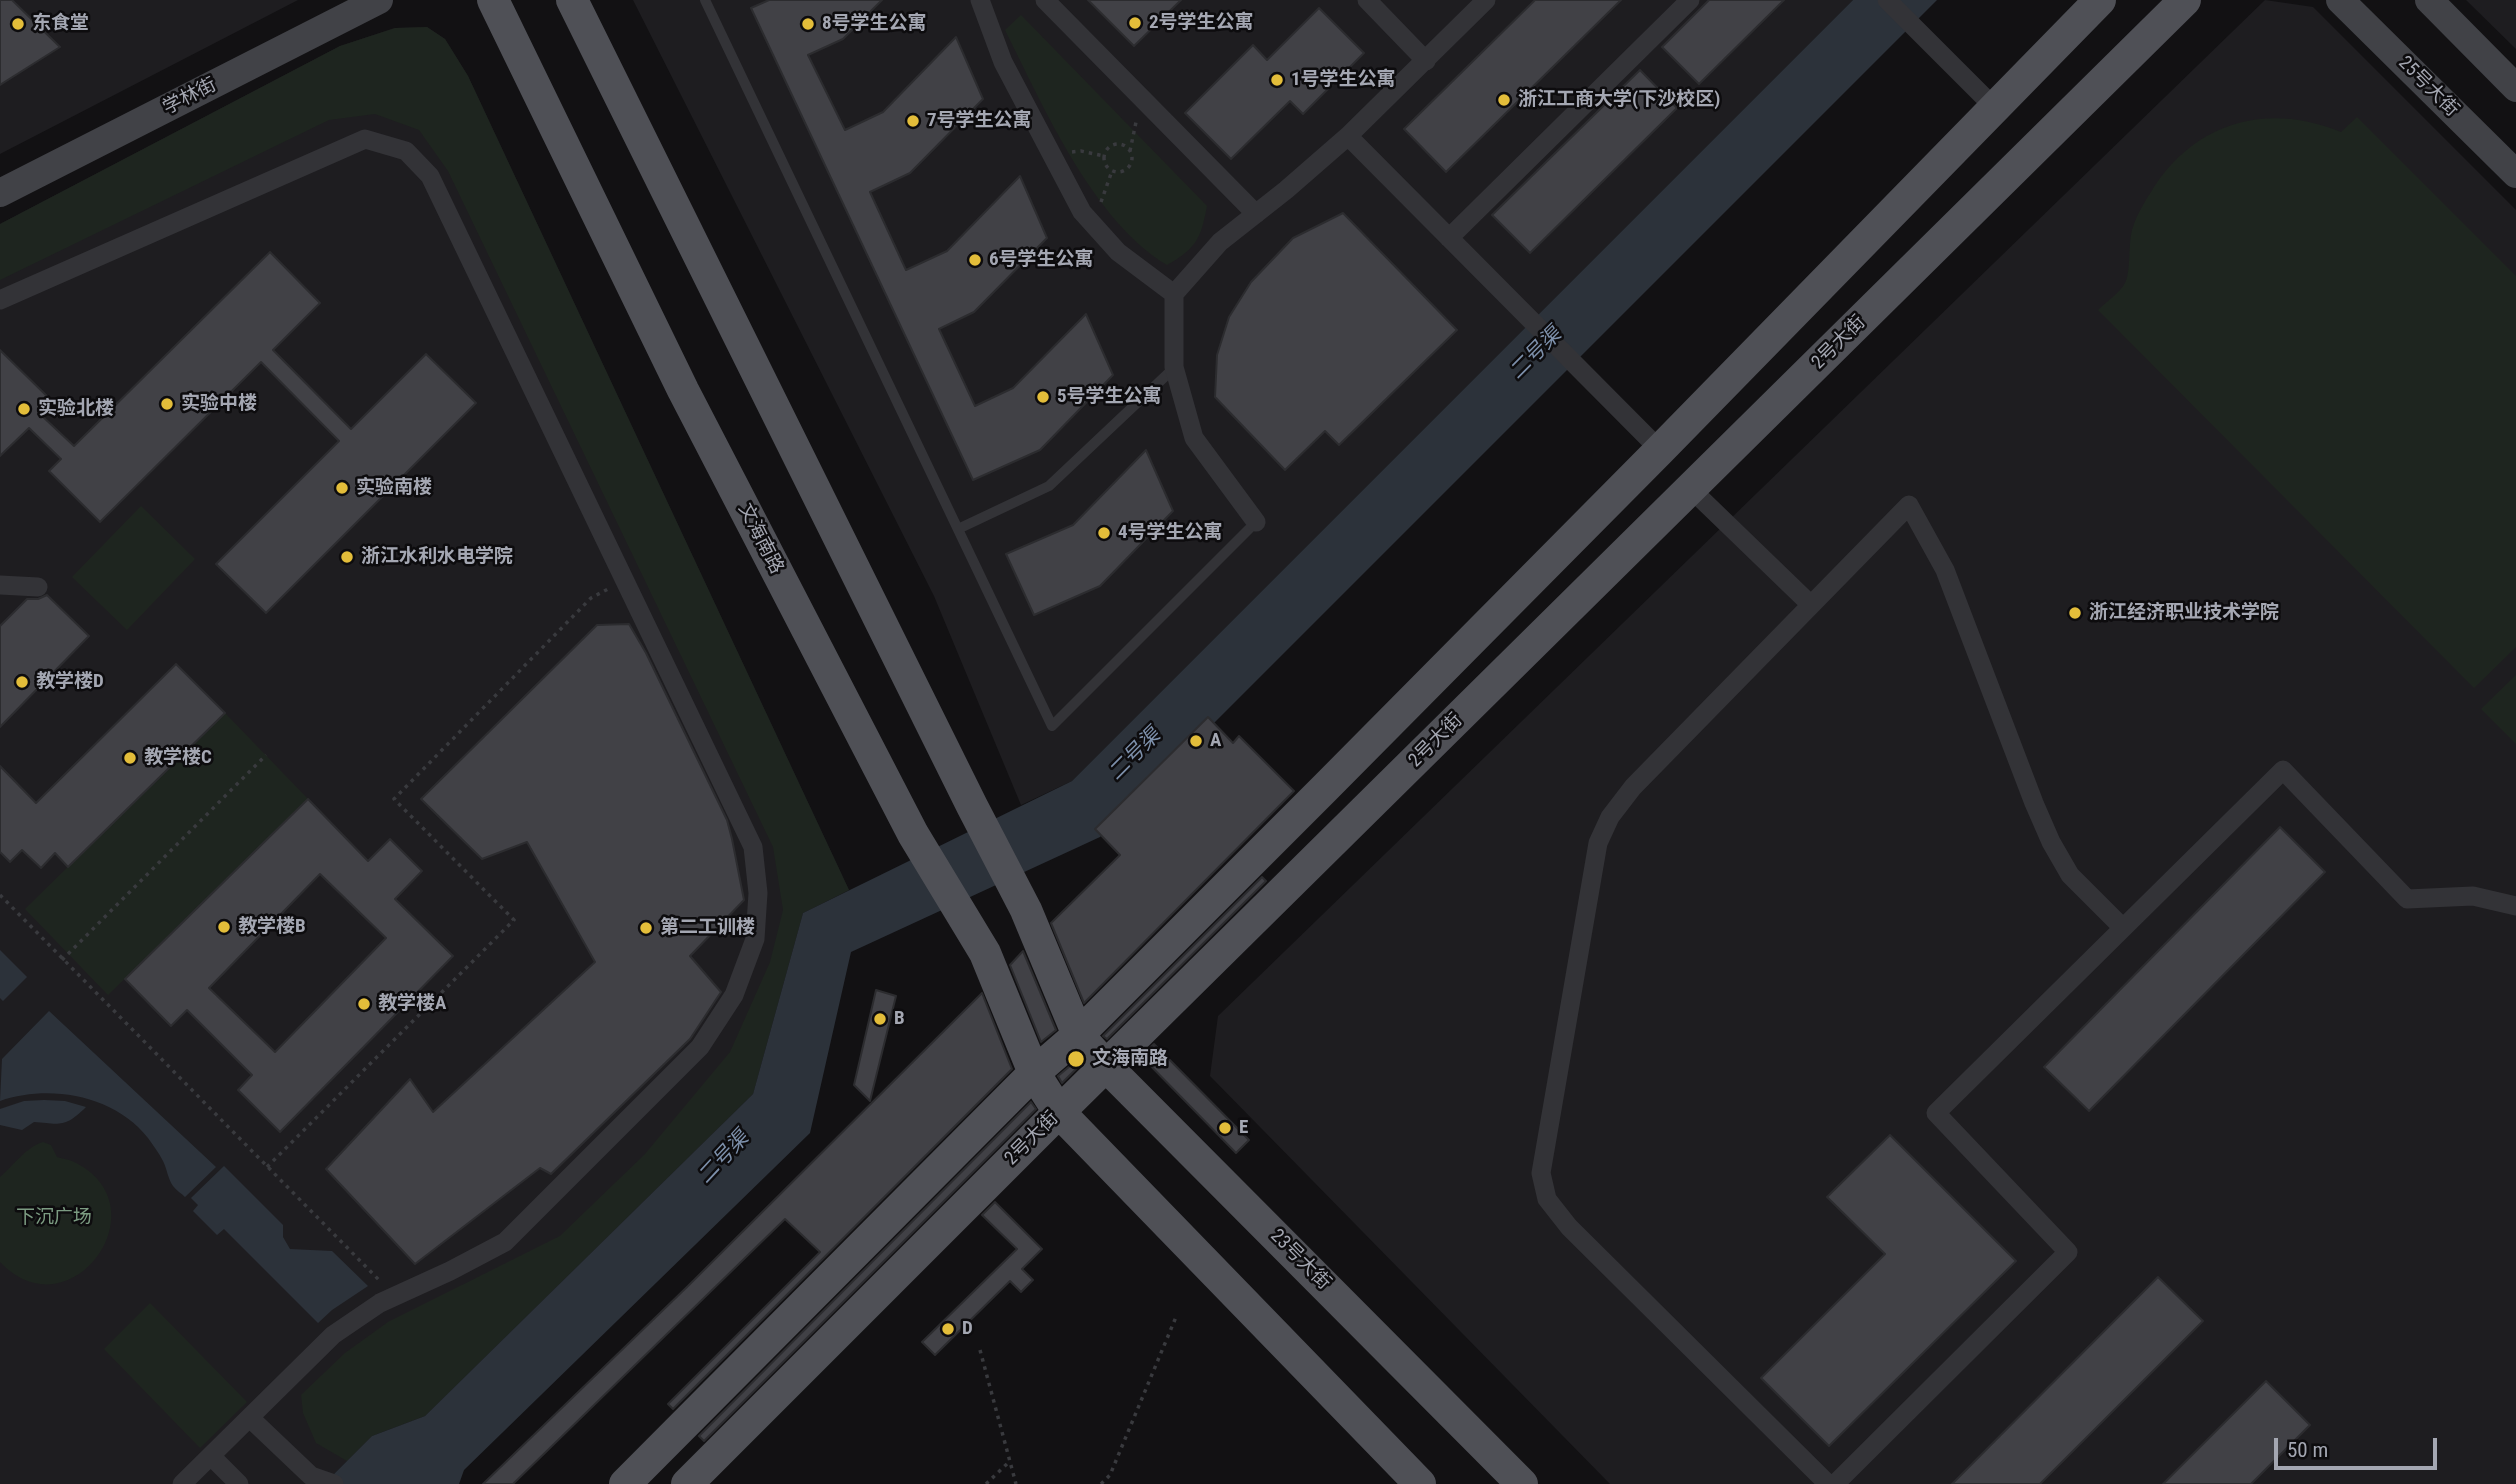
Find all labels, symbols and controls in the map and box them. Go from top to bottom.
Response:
place label: 2号学生公寓 [1149,12,1254,34]
place label: 东食堂 [32,13,89,35]
place label: 8号学生公寓 [822,13,927,35]
marker: 2号学生公寓 [1127,15,1143,31]
marker: 东食堂 [10,16,26,32]
marker: 8号学生公寓 [800,16,816,32]
street label: 25号大街 [2393,52,2463,122]
place label: 1号学生公寓 [1291,69,1396,91]
marker: 1号学生公寓 [1269,72,1285,88]
street label: 学林街 [159,74,221,120]
place label: 浙江工商大学(下沙校区) [1518,89,1720,111]
marker: 浙江工商大学(下沙校区) [1496,92,1512,108]
place label: 7号学生公寓 [927,110,1032,132]
marker: 7号学生公寓 [905,113,921,129]
place label: 6号学生公寓 [989,249,1094,271]
marker: 6号学生公寓 [967,252,983,268]
street label: 2号大街 [1807,311,1871,375]
water label: 二号渠 [1505,323,1567,385]
place label: 5号学生公寓 [1057,386,1162,408]
marker: 5号学生公寓 [1035,389,1051,405]
place label: 实验中楼 [181,393,257,415]
marker: 实验中楼 [159,396,175,412]
place label: 实验北楼 [38,398,114,420]
marker: 实验北楼 [16,401,32,417]
place label: 实验南楼 [356,477,432,499]
marker: 实验南楼 [334,480,350,496]
street label: 文海南路 [733,500,787,578]
place label: 4号学生公寓 [1118,522,1223,544]
marker: 4号学生公寓 [1096,525,1112,541]
place label: 浙江水利水电学院 [361,546,513,568]
marker: 浙江水利水电学院 [339,549,355,565]
place label: 浙江经济职业技术学院 [2089,602,2279,624]
marker: 浙江经济职业技术学院 [2067,605,2083,621]
place label: 教学楼D [36,671,104,693]
marker: 教学楼D [14,674,30,690]
street label: 2号大街 [1404,709,1468,773]
water label: 二号渠 [1104,724,1166,786]
place label: A [1210,730,1221,752]
marker: A [1188,733,1204,749]
place label: 教学楼C [144,747,212,769]
marker: 教学楼C [122,750,138,766]
place label: 教学楼B [238,916,306,938]
place label: 第二工训楼 [660,917,755,939]
marker: 教学楼B [216,919,232,935]
marker: 第二工训楼 [638,920,654,936]
place label: 教学楼A [378,993,446,1015]
marker: 教学楼A [356,996,372,1012]
place label: B [894,1008,905,1030]
marker: B [872,1011,888,1027]
place label: 文海南路 [1092,1048,1168,1070]
marker: 文海南路 [1066,1049,1086,1069]
street label: 2号大街 [1000,1107,1064,1171]
place label: E [1239,1117,1248,1139]
marker: E [1217,1120,1233,1136]
water label: 二号渠 [693,1126,755,1190]
park label: 下沉广场 [16,1207,92,1229]
street label: 23号大街 [1265,1225,1335,1295]
place label: D [962,1318,973,1340]
marker: D [940,1321,956,1337]
scale bar [2278,1424,2441,1468]
text: 50 m [2287,1438,2328,1462]

